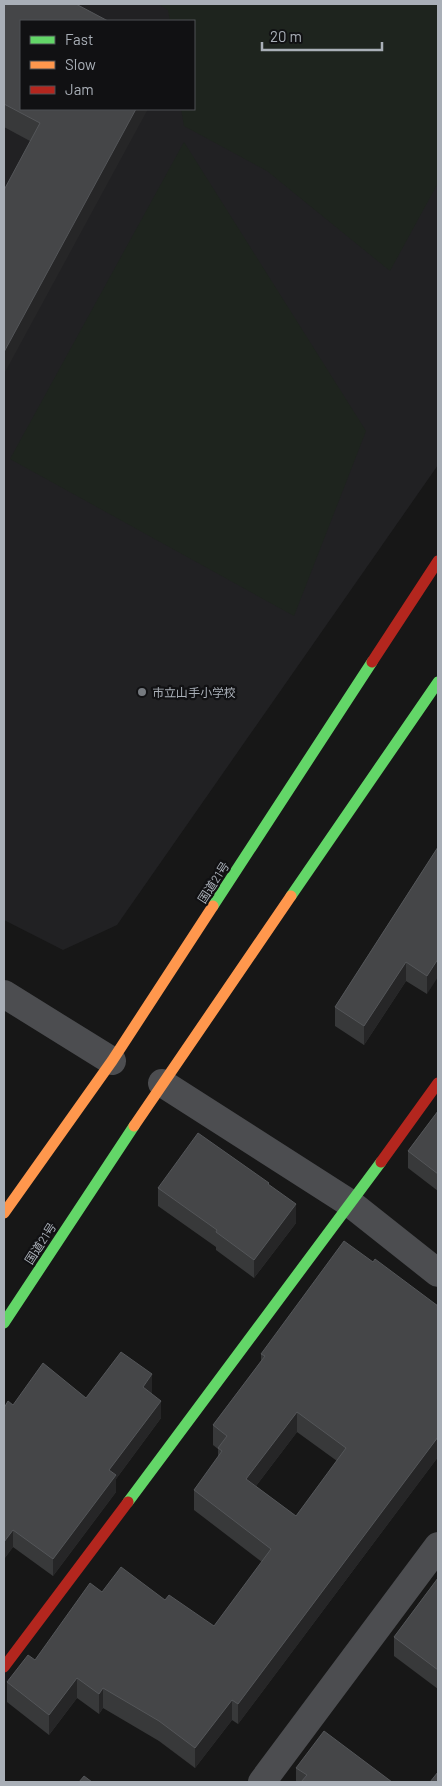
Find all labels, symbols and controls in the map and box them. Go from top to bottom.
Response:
legend [20,20,195,110]
scale bar [262,20,382,52]
text: 20 m [270,27,302,45]
text: Fast [65,30,93,48]
text: Slow [65,55,96,73]
text: Jam [65,80,94,98]
place label: 市立山手小学校 [152,685,236,699]
marker: 市立山手小学校 [136,686,148,698]
street label: 国道21号 [194,859,232,905]
street label: 国道21号 [21,1220,59,1266]

